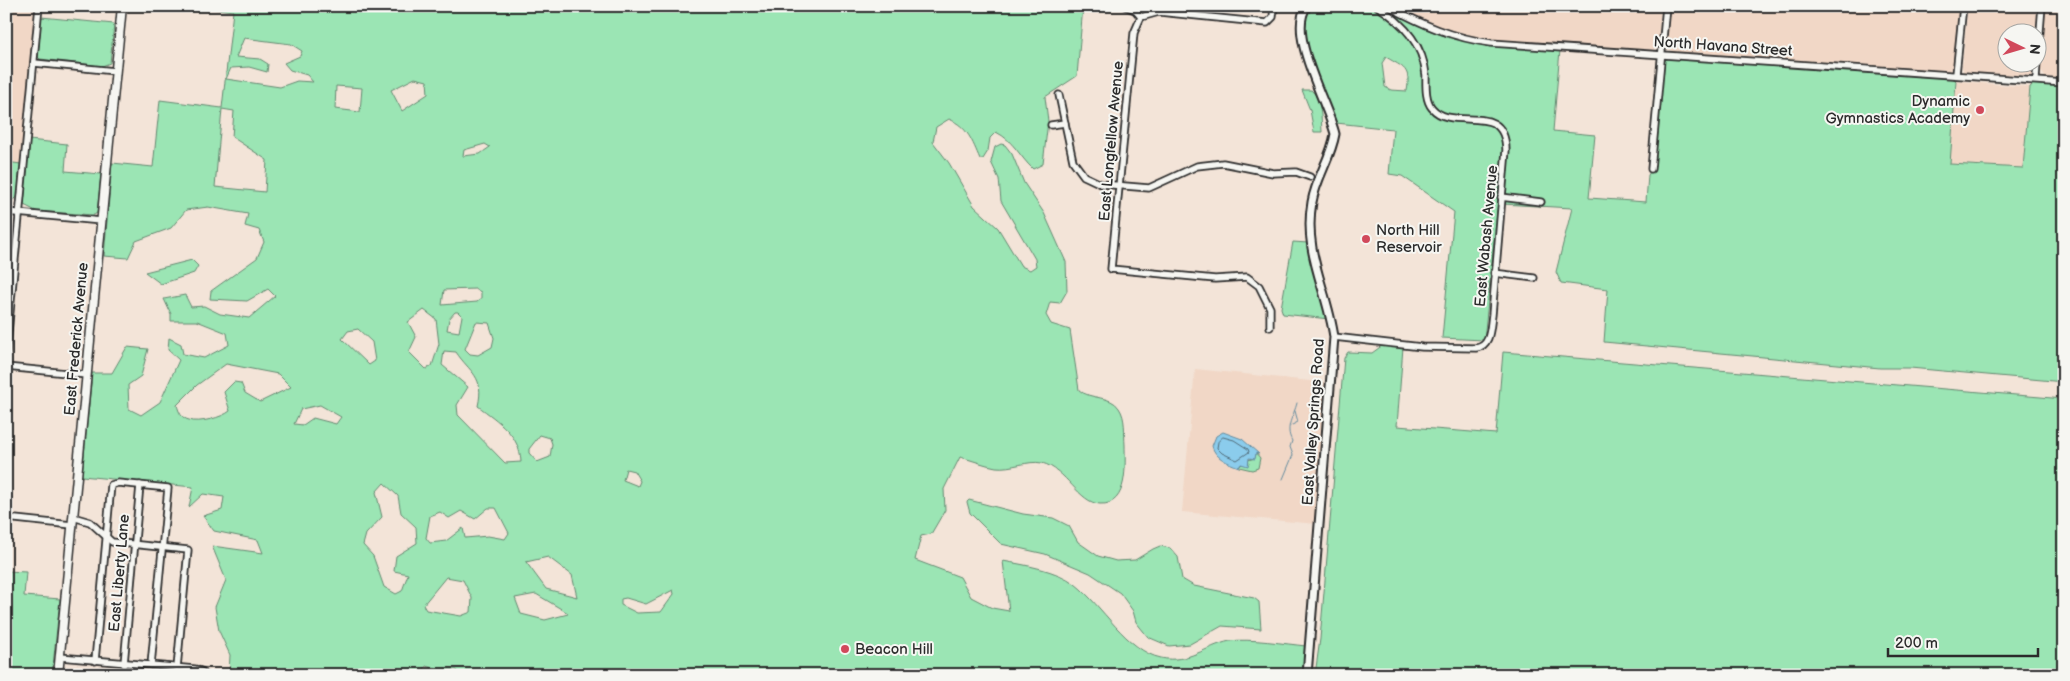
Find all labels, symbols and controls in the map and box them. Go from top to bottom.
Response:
north arrow [1998,22,2048,72]
street label: North Havana Street [1653,32,1793,61]
text: N [2026,43,2043,55]
street label: East Longfellow Avenue [1095,60,1128,222]
place label: Dynamic Gymnastics Academy [1826,92,1970,128]
marker: Dynamic Gymnastics Academy [1974,104,1986,116]
street label: East Wabash Avenue [1471,164,1502,308]
place label: North Hill Reservoir [1376,221,1442,257]
marker: North Hill Reservoir [1360,233,1372,245]
street label: East Frederick Avenue [60,262,93,416]
street label: East Valley Springs Road [1298,338,1329,506]
street label: East Liberty Lane [105,513,134,633]
scale bar [1888,626,2038,658]
text: 200 m [1895,634,1938,653]
place label: Beacon Hill [855,640,933,659]
marker: Beacon Hill [839,643,851,655]

